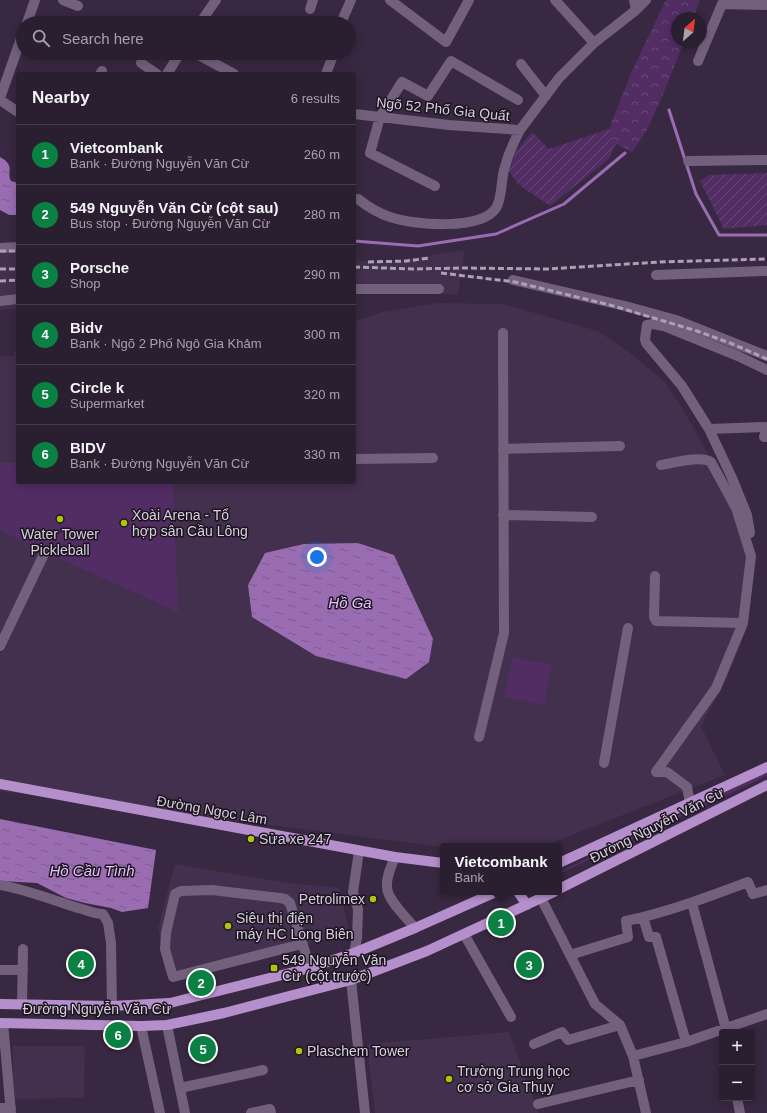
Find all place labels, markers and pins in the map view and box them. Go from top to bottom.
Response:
place label: Xoài Arena - Tổ hợp sân Cầu Lông [132,507,248,539]
marker: Water Tower Pickleball [55,514,65,524]
marker: Xoài Arena - Tổ hợp sân Cầu Lông [119,518,129,528]
place label: Water Tower Pickleball [21,526,99,558]
place label: Sửa xe 247 [259,831,332,847]
marker: Sửa xe 247 [246,834,256,844]
place label: Petrolimex [299,891,365,907]
marker: Petrolimex [368,894,378,904]
pin: 1 [488,908,514,938]
place label: Siêu thị điện máy HC Long Biên [236,910,354,942]
marker: Siêu thị điện máy HC Long Biên [223,921,233,931]
pin: 4 [68,949,94,979]
pin: 3 [516,950,542,980]
place label: 549 Nguyễn Văn Cừ (cột trước) [282,952,386,984]
marker: 549 Nguyễn Văn Cừ (cột trước) [269,963,279,973]
pin: 2 [188,968,214,998]
pin: 6 [105,1020,131,1050]
pin: 5 [190,1034,216,1064]
place label: Plaschem Tower [307,1043,410,1059]
marker: Plaschem Tower [294,1046,304,1056]
place label: Trường Trung học cơ sở Gia Thụy [457,1063,570,1095]
marker: Trường Trung học cơ sở Gia Thụy [444,1074,454,1084]

